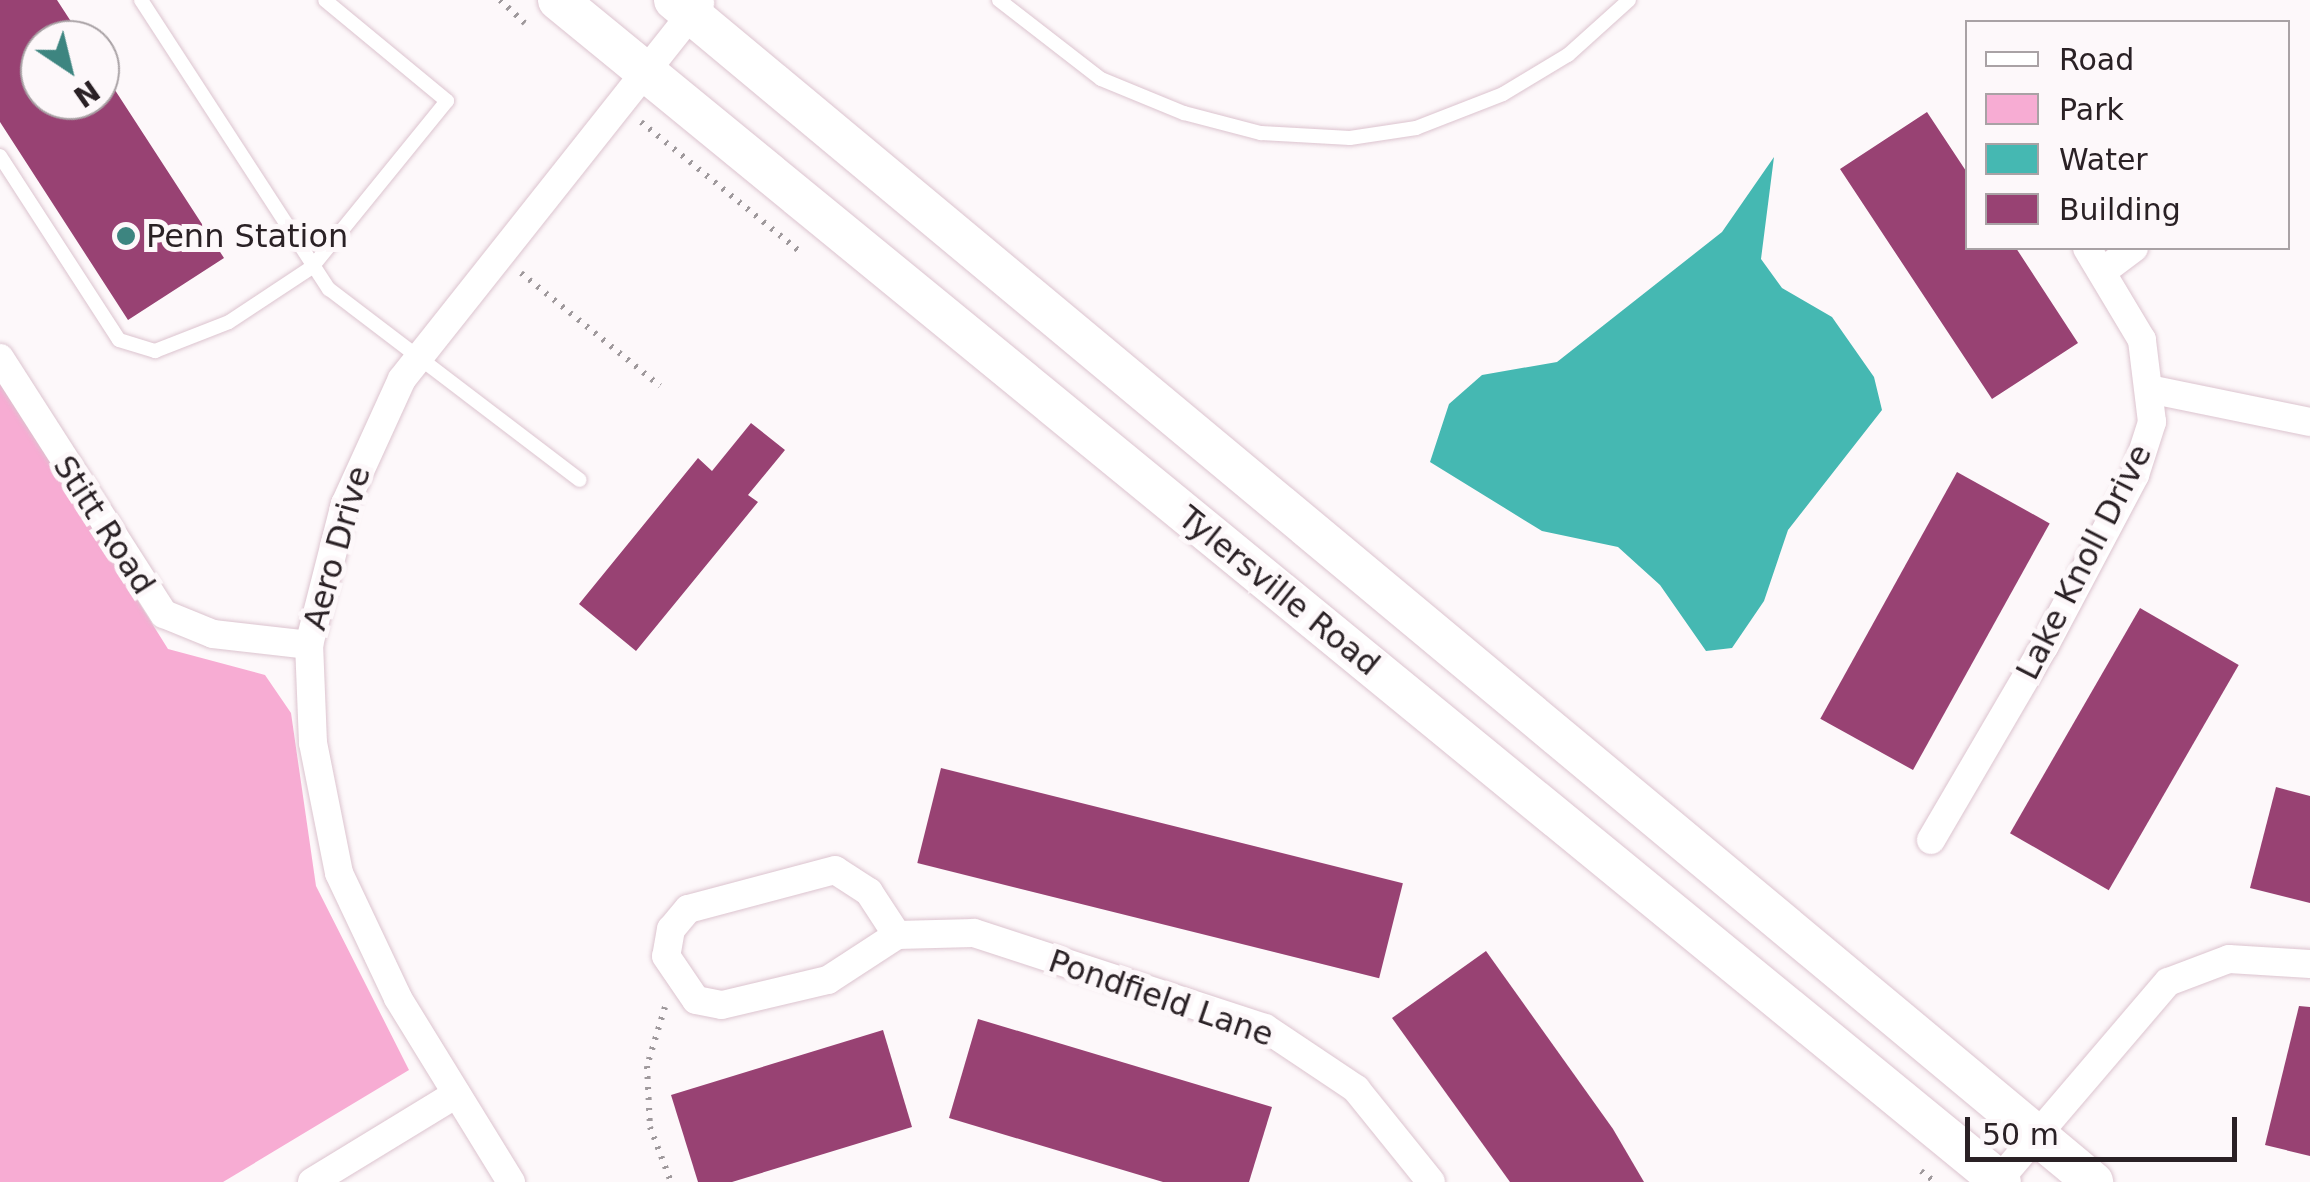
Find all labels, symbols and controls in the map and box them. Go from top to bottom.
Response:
north arrow [20,20,120,120]
legend [1965,20,2290,250]
text: Road [2059,42,2134,77]
text: N [67,73,105,114]
text: Park [2059,92,2124,127]
text: Water [2059,142,2148,177]
text: Building [2059,192,2181,227]
place label: Penn Station [146,217,348,255]
marker: Penn Station [115,225,137,247]
street label: Lake Knoll Drive [2008,438,2160,686]
street label: Stitt Road [45,449,163,601]
street label: Aero Drive [295,462,379,634]
street label: Tylersville Road [1171,498,1387,684]
street label: Pondfield Lane [1044,942,1278,1054]
scale bar [1970,1097,2242,1159]
text: 50 m [1982,1117,2059,1152]

